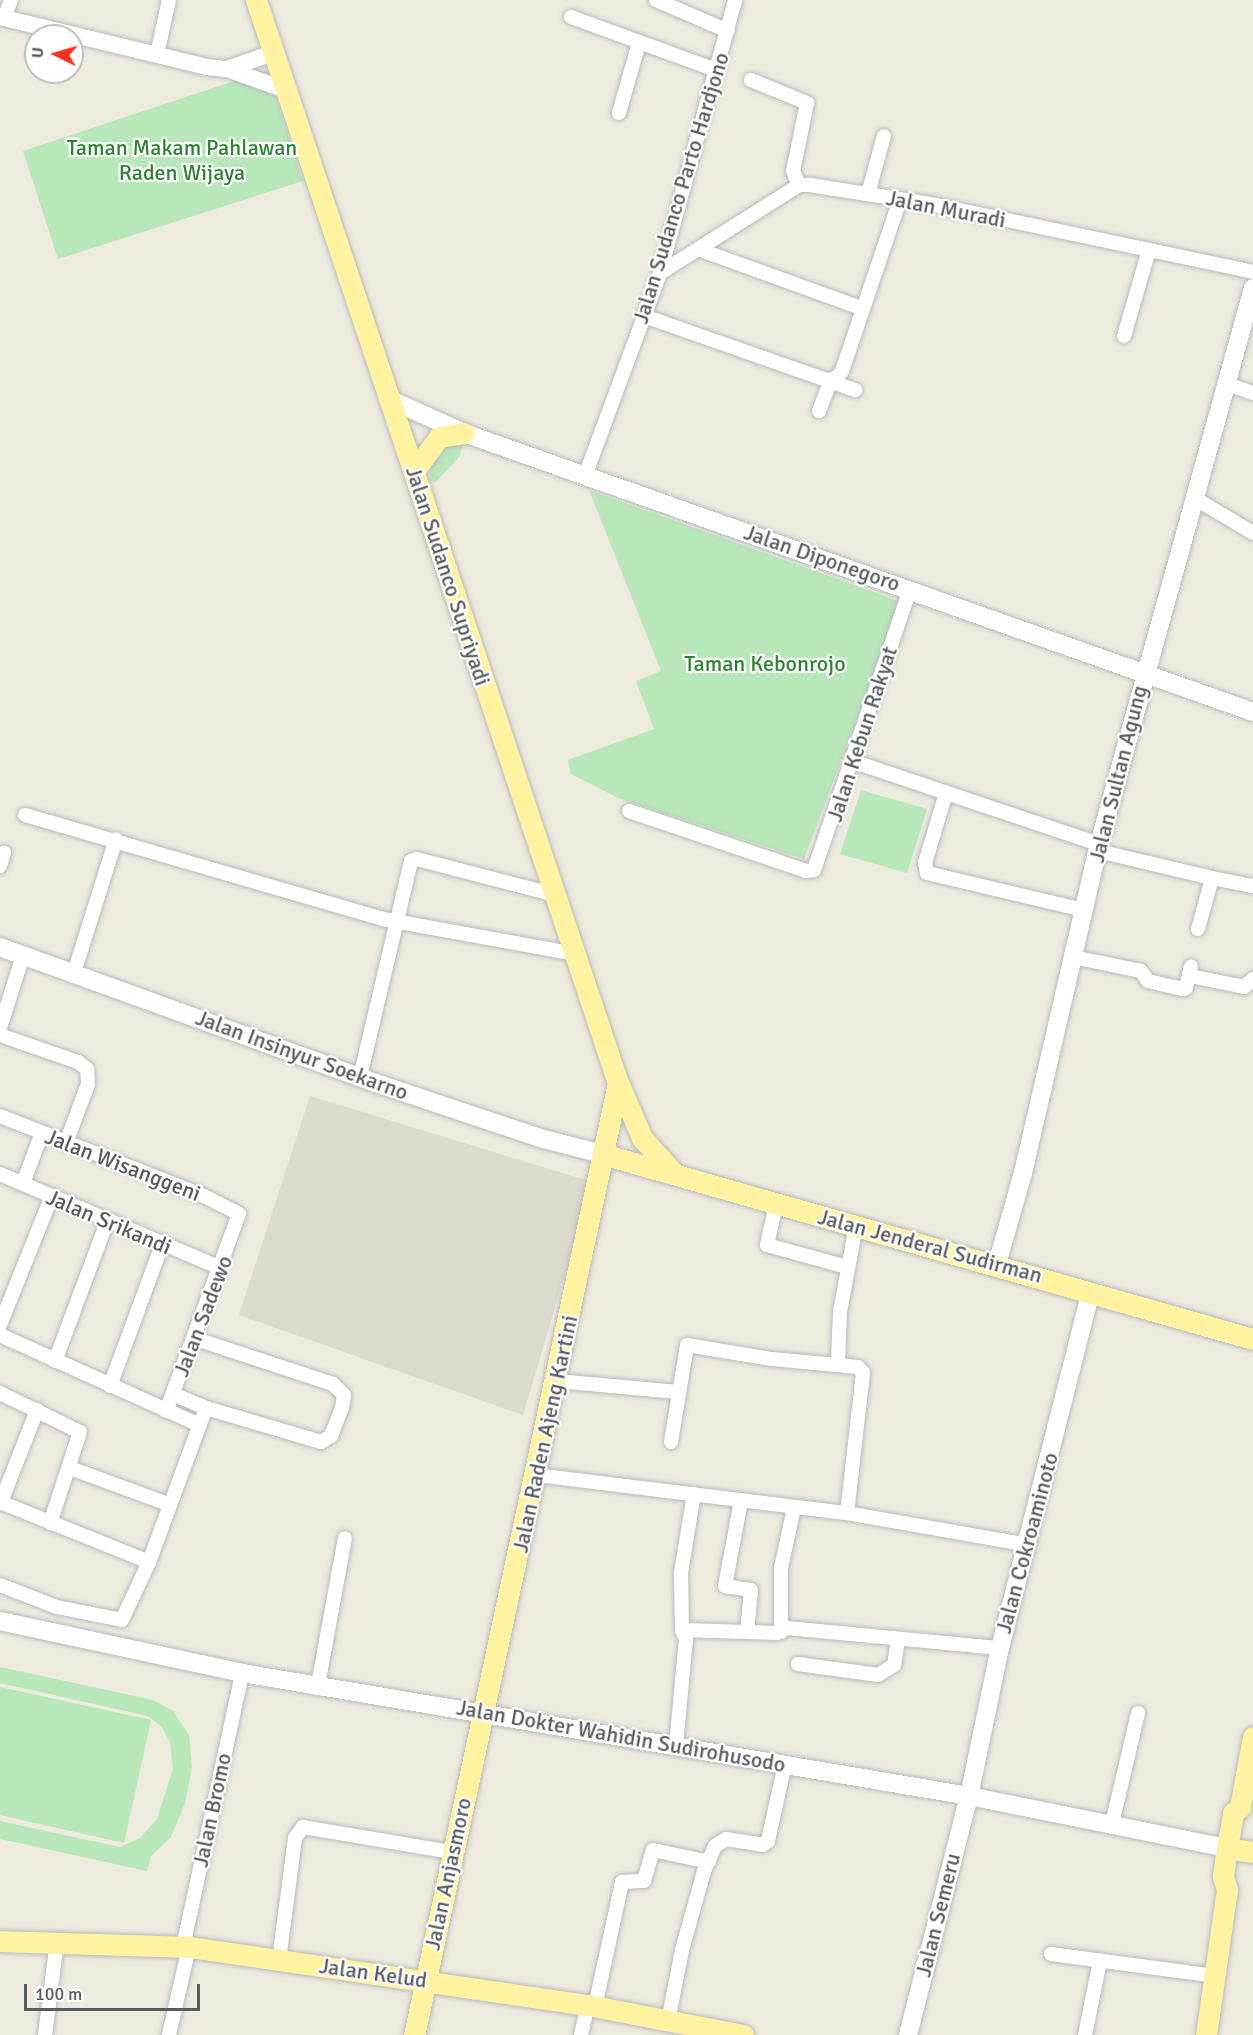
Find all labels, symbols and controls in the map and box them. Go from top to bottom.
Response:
north arrow [24,24,84,84]
text: U [28,46,48,59]
street label: Jalan Sudanco Parto Hardjono [627,49,735,327]
park label: Taman Makam Pahlawan Raden Wijaya [67,134,297,186]
street label: Jalan Muradi [884,184,1008,234]
street label: Jalan Sudanco Supriyadi [400,463,496,689]
street label: Jalan Diponegoro [740,519,904,597]
street label: Jalan Kebun Rakyat [821,643,903,825]
park label: Taman Kebonrojo [684,651,846,677]
street label: Jalan Sultan Agung [1083,683,1153,865]
street label: Jalan Insinyur Soekarno [192,1004,412,1106]
street label: Jalan Wisanggeni [41,1123,205,1207]
street label: Jalan Srikandi [42,1184,176,1260]
street label: Jalan Jenderal Sudirman [815,1203,1045,1289]
street label: Jalan Sadewo [168,1252,238,1380]
street label: Jalan Raden Ajeng Kartini [507,1313,583,1555]
street label: Jalan Cokroaminoto [990,1450,1064,1636]
street label: Jalan Dokter Wahidin Sudirohusodo [454,1694,788,1778]
street label: Jalan Bromo [187,1751,237,1869]
street label: Jalan Anjasmoro [419,1795,477,1953]
street label: Jalan Semeru [910,1850,966,1980]
street label: Jalan Kelud [317,1952,429,1994]
scale bar [27,1972,202,2010]
text: 100 m [35,1983,82,2005]

